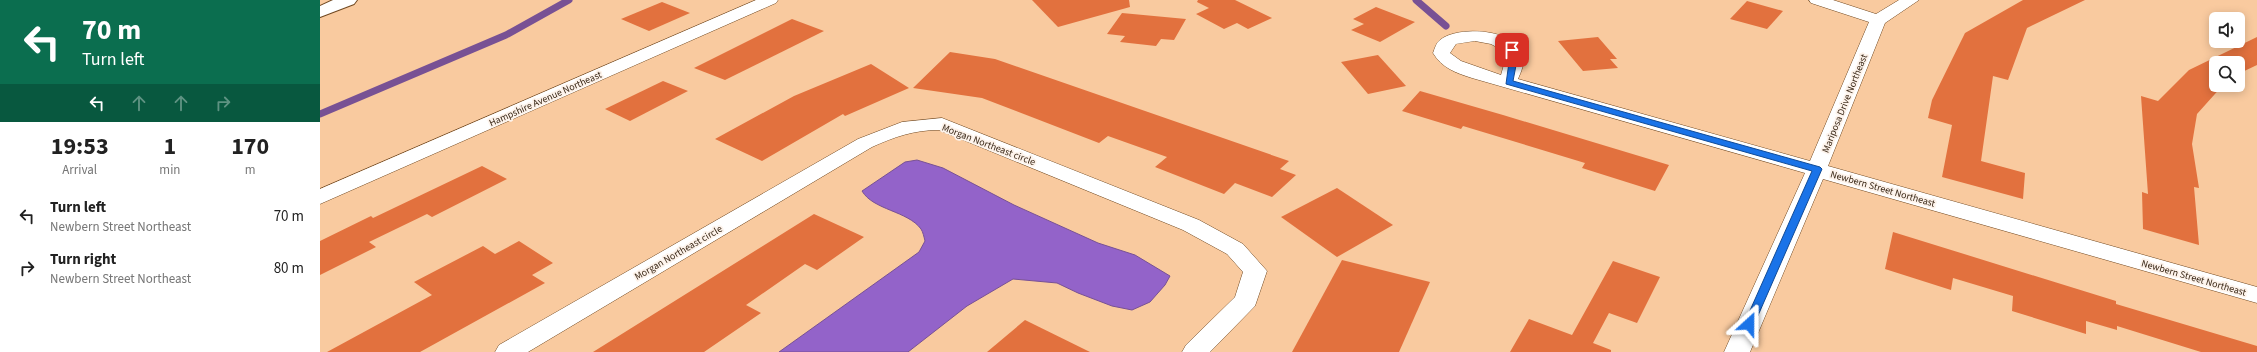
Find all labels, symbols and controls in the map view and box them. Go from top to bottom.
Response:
text: 70 m [82,10,141,50]
map controls [2209,12,2245,92]
button: sound [2209,12,2245,48]
icon: left [16,16,68,68]
pin [1495,33,1529,67]
icon: arrive [1501,39,1523,61]
text: Turn left [82,47,144,72]
street label: Mariposa Drive Northeast [1819,51,1871,155]
button: search [2209,56,2245,92]
street label: Hampshire Avenue Northeast [487,67,605,130]
icon: left [86,92,108,114]
icon: ahead [128,92,150,114]
icon: ahead [170,92,192,114]
icon: right [212,92,234,114]
street label: Morgan Northeast circle [940,121,1038,169]
text: 19:53 [51,129,109,164]
text: 1 [164,129,176,164]
text: 170 [231,129,269,164]
text: Arrival [62,161,97,179]
text: min [159,161,180,179]
text: m [245,161,256,179]
street label: Newbern Street Northeast [1829,167,1937,211]
text: Turn left [50,197,106,218]
icon: left [16,205,38,227]
text: 70 m [274,206,304,227]
text: Newbern Street Northeast [50,218,191,236]
street label: Morgan Northeast circle [632,222,725,284]
text: Turn right [50,249,116,270]
street label: Newbern Street Northeast [2140,256,2248,300]
icon: right [16,257,38,279]
text: 80 m [274,258,304,279]
text: Newbern Street Northeast [50,270,191,288]
position arrow [1728,303,1770,345]

